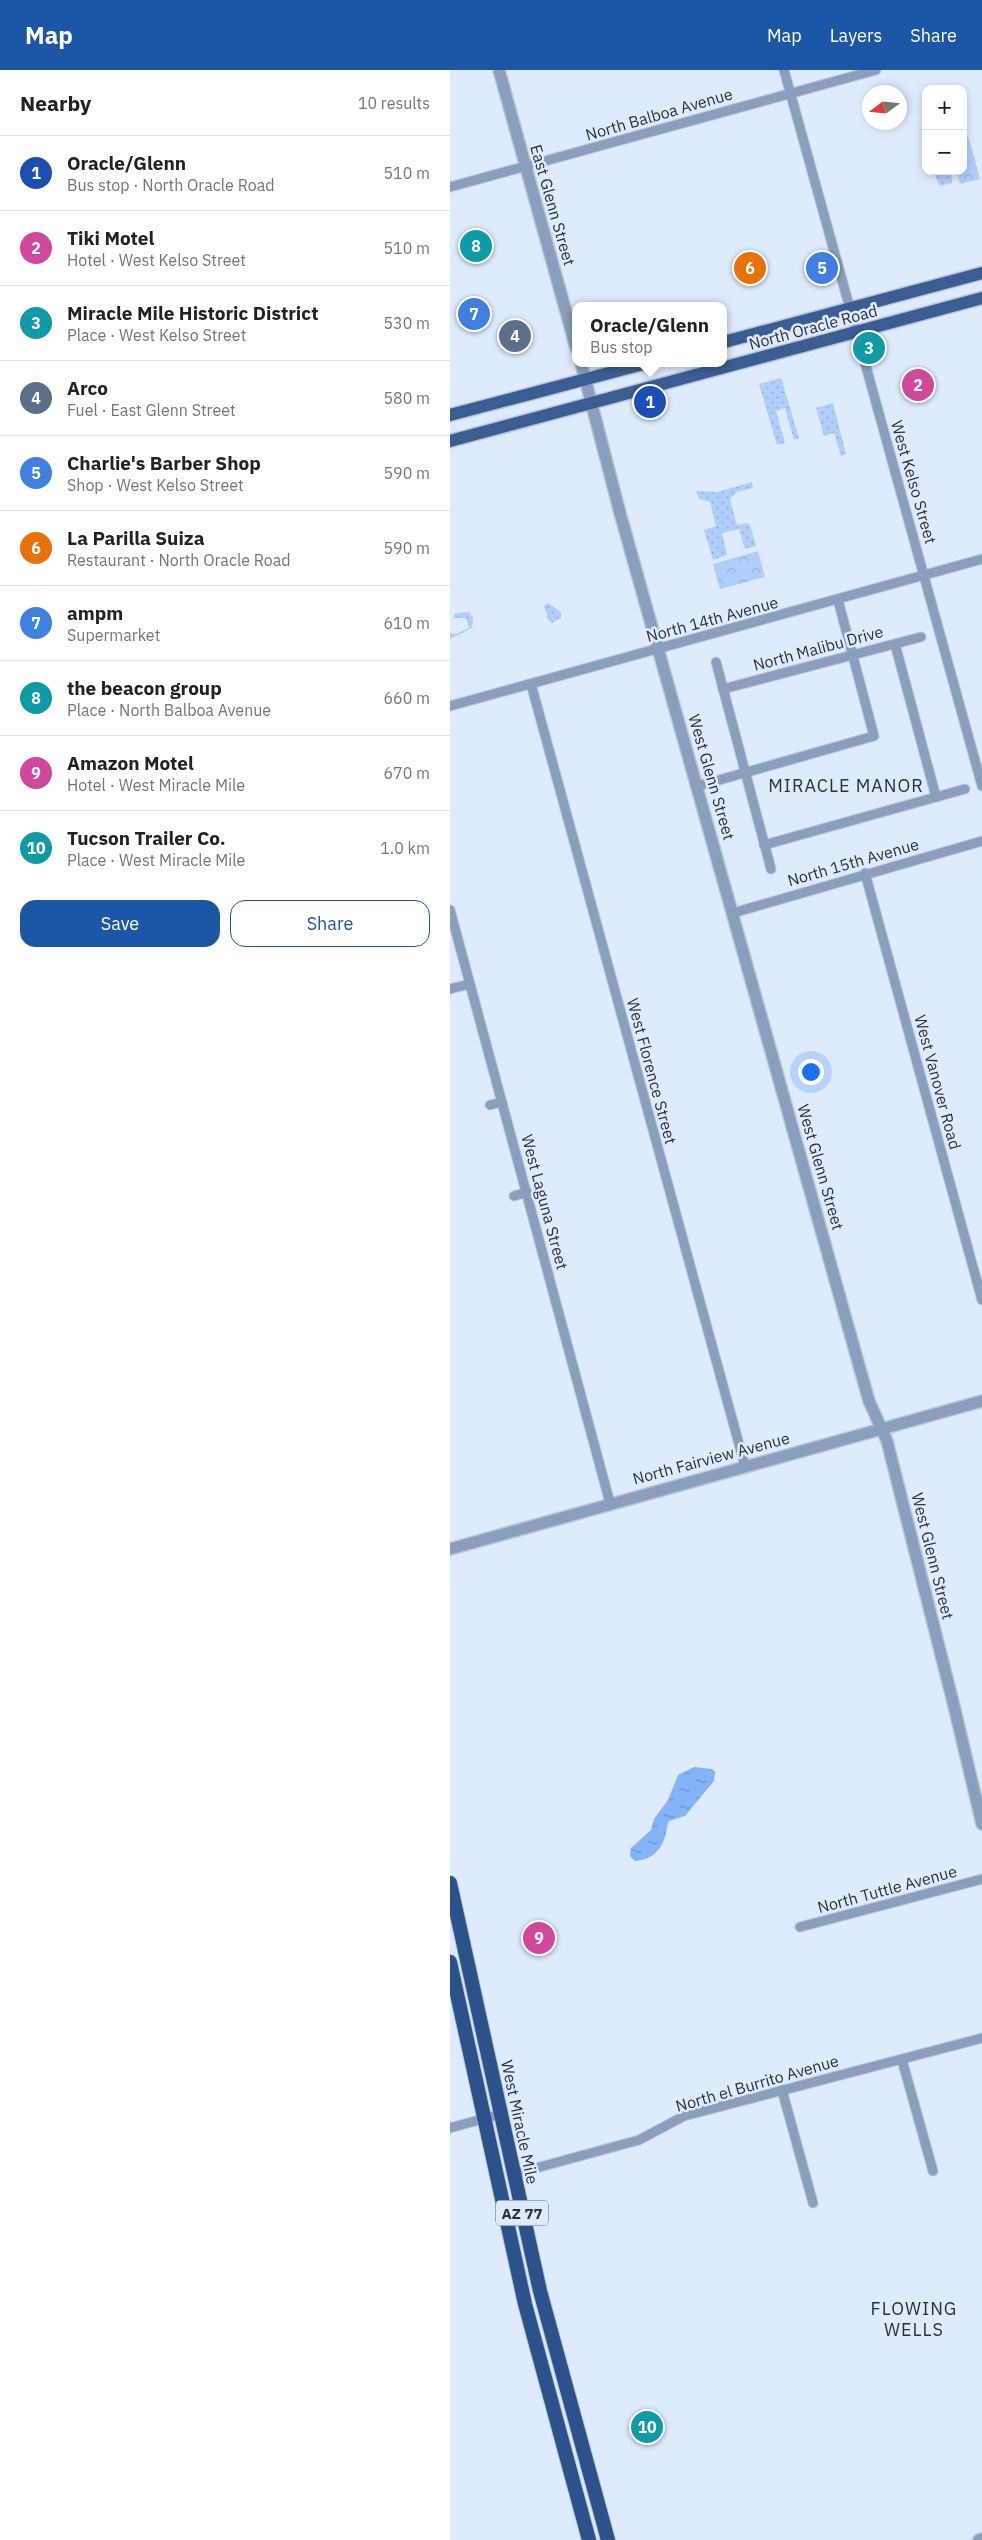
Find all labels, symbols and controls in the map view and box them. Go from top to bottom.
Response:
text: Map [25,19,73,51]
text: Map [767,24,802,47]
text: Layers [830,24,882,47]
text: Share [910,24,957,47]
street label: North Balboa Avenue [583,83,735,145]
north arrow [862,85,907,130]
map controls [922,85,967,175]
button: + [922,85,967,130]
text: Nearby [20,89,91,117]
text: 10 results [358,93,430,113]
button: − [922,130,967,175]
street label: East Glenn Street [526,142,580,268]
text: Oracle/Glenn [67,151,186,175]
text: 1 [31,163,41,183]
text: 510 m [383,163,430,183]
text: Bus stop · North Oracle Road [67,175,274,195]
text: Tiki Motel [67,226,154,250]
pin: 8 [460,227,492,265]
text: 2 [31,238,41,258]
text: 510 m [383,238,430,258]
pin: 6 [734,249,766,287]
pin: 5 [806,249,838,287]
text: Hotel · West Kelso Street [67,250,246,270]
pin: 7 [458,295,490,333]
street label: North Oracle Road [747,300,879,354]
text: Miracle Mile Historic District [67,301,318,325]
popup [572,302,727,367]
text: 3 [31,313,41,333]
text: 530 m [383,313,430,333]
text: Oracle/Glenn [590,313,709,337]
pin: 4 [499,317,531,355]
text: Place · West Kelso Street [67,325,246,345]
pin: 3 [853,329,885,367]
text: Bus stop [590,337,653,357]
pin: 2 [902,366,934,404]
text: Arco [67,376,108,400]
pin: 1 [634,383,666,421]
text: 4 [31,388,41,408]
text: 580 m [383,388,430,408]
text: Fuel · East Glenn Street [67,400,236,420]
street label: West Kelso Street [887,418,941,546]
text: Charlie's Barber Shop [67,451,261,475]
text: 5 [31,463,41,483]
text: 590 m [383,463,430,483]
text: Shop · West Kelso Street [67,475,244,495]
text: La Parilla Suiza [67,526,204,550]
text: 6 [31,538,41,558]
text: 590 m [383,538,430,558]
text: Restaurant · North Oracle Road [67,550,291,570]
street label: North 14th Avenue [644,592,780,646]
text: ampm [67,601,123,625]
text: 7 [31,613,41,633]
text: 610 m [383,613,430,633]
street label: North Malibu Drive [751,621,885,675]
text: Supermarket [67,625,160,645]
text: the beacon group [67,676,222,700]
text: 8 [31,688,41,708]
text: 660 m [383,688,430,708]
text: Place · North Balboa Avenue [67,700,271,720]
street label: West Glenn Street [684,712,740,842]
text: Amazon Motel [67,751,194,775]
text: 9 [31,763,41,783]
text: 670 m [383,763,430,783]
district label: MIRACLE MANOR [768,774,924,797]
text: Hotel · West Miracle Mile [67,775,245,795]
text: Tucson Trailer Co. [67,826,226,850]
street label: North 15th Avenue [785,834,921,890]
text: 10 [26,838,46,858]
text: 1.0 km [380,838,430,858]
text: Place · West Miracle Mile [67,850,245,870]
button: Save [20,900,220,947]
button: Share [230,900,430,947]
street label: West Florence Street [623,996,681,1146]
street label: West Vanover Road [910,1012,966,1152]
your location [798,1059,824,1085]
street label: West Glenn Street [793,1102,849,1232]
street label: West Laguna Street [517,1132,573,1272]
street label: North Fairview Avenue [630,1427,792,1489]
street label: West Glenn Street [908,1491,958,1621]
street label: North Tuttle Avenue [815,1861,959,1917]
pin: 9 [523,1919,555,1957]
street label: North el Burrito Avenue [673,2050,841,2116]
street label: West Miracle Mile [497,2058,543,2186]
road number: AZ 77 [496,2200,548,2226]
district label: FLOWING WELLS [871,2297,957,2341]
pin: 10 [631,2408,663,2446]

